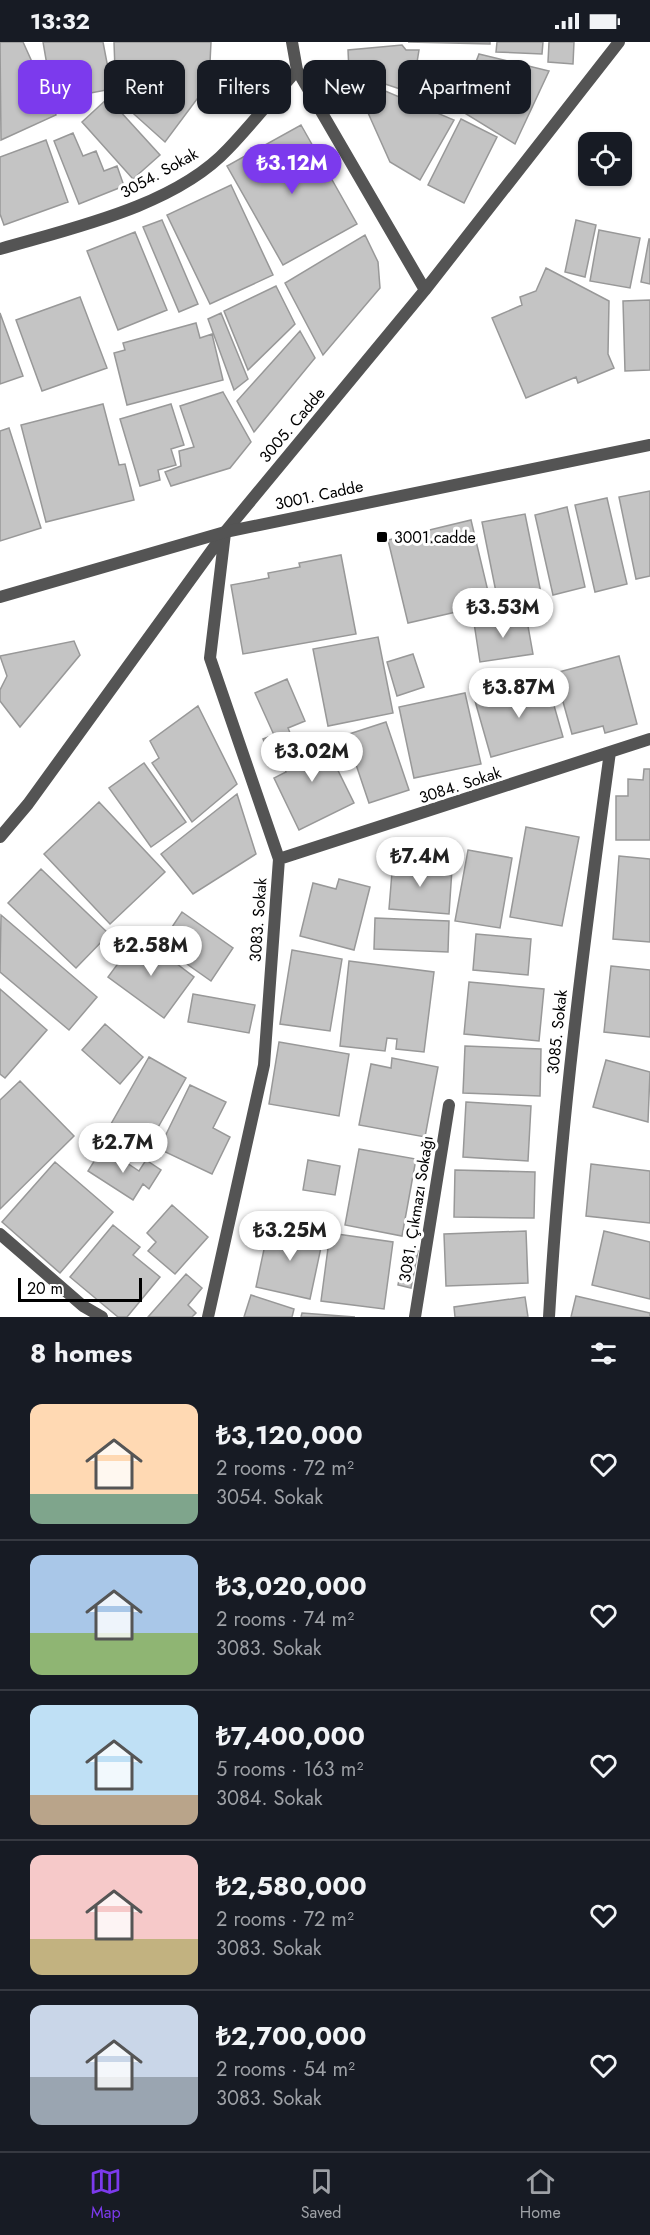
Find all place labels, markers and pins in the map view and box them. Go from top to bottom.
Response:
pin: ₺3.12M [243,144,341,195]
place label: 3001.cadde [394,526,476,549]
marker: 3001.cadde [375,530,389,544]
pin: ₺3.53M [454,588,552,639]
pin: ₺3.87M [470,668,568,719]
pin: ₺3.02M [263,732,361,783]
pin: ₺7.4M [378,837,462,888]
pin: ₺2.58M [102,926,200,977]
pin: ₺2.7M [81,1123,165,1174]
pin: ₺3.25M [241,1211,339,1262]

